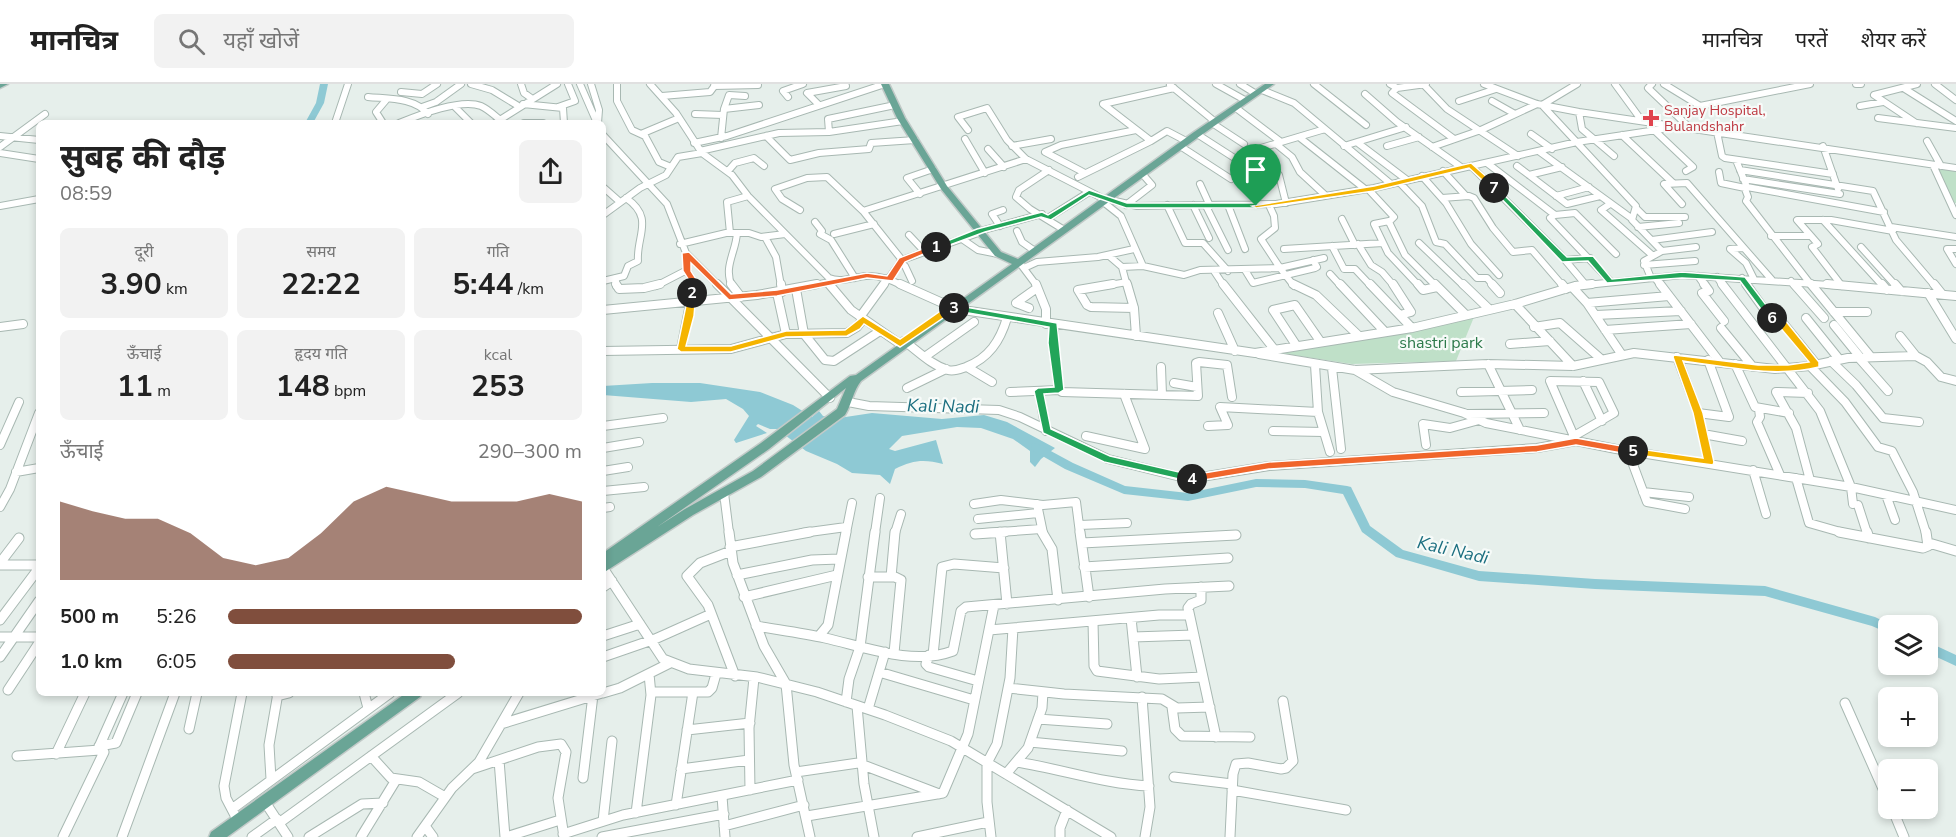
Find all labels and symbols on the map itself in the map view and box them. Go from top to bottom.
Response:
place label: Sanjay Hospital, Bulandshahr [1664,101,1766,136]
marker: Sanjay Hospital, Bulandshahr [1642,109,1660,127]
pin [1230,144,1281,206]
pin: 7 [1479,173,1509,203]
pin: 1 [921,232,951,262]
pin: 2 [677,278,707,308]
pin: 3 [939,293,969,323]
pin: 6 [1757,303,1787,333]
park label: shastri park [1399,332,1484,354]
water label: Kali Nadi [907,393,980,419]
pin: 5 [1618,436,1648,466]
pin: 4 [1177,464,1207,494]
water label: Kali Nadi [1415,530,1492,570]

